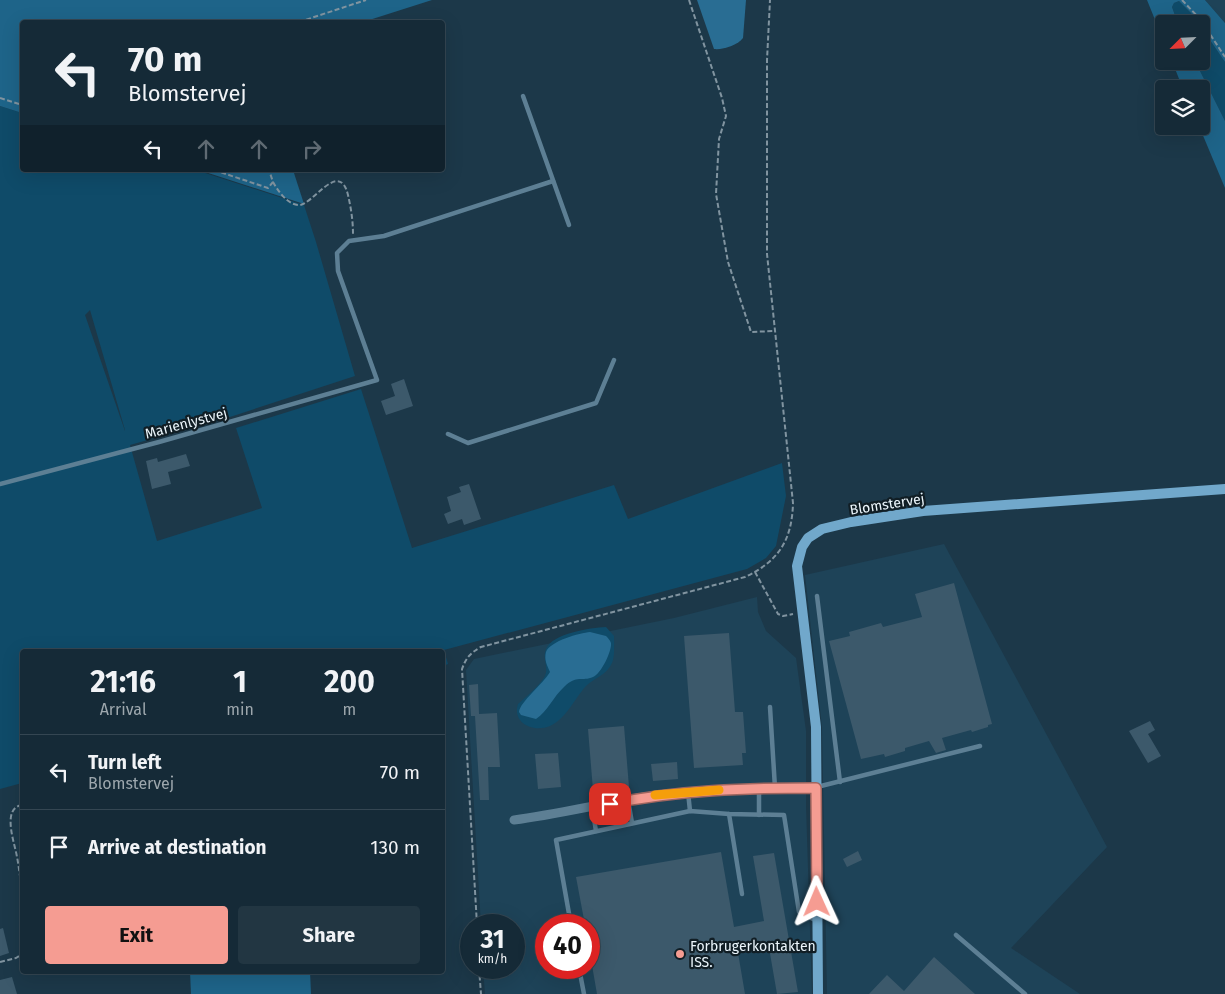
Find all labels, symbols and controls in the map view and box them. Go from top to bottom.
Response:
north arrow [1155,15,1210,70]
map controls [1155,15,1210,135]
text: 70 m [128,38,202,80]
icon: left [45,40,110,105]
text: Blomstervej [128,80,247,107]
button: layers [1155,80,1210,135]
icon: left [139,135,167,163]
icon: ahead [192,135,220,163]
icon: ahead [245,135,273,163]
icon: right [298,135,326,163]
street label: Marienlystvej [143,404,229,443]
street label: Blomstervej [848,490,926,519]
text: 21:16 [90,664,156,700]
text: 1 [233,664,247,700]
text: 200 [324,664,375,700]
text: Arrival [100,700,147,719]
text: min [226,700,254,719]
text: m [343,700,356,719]
text: Turn left [88,751,162,774]
icon: left [45,758,73,786]
text: 70 m [380,761,420,784]
text: Blomstervej [88,774,174,793]
pin [589,783,631,825]
icon: arrive [596,790,624,818]
icon: arrive [45,833,73,861]
text: Arrive at destination [88,836,267,859]
text: 130 m [370,836,420,859]
position arrow [790,875,842,927]
button: Exit [45,906,228,964]
button: Share [238,906,420,964]
speed limit sign: 40 [535,914,600,979]
text: 31 [480,925,505,955]
place label: Forbrugerkontakten ISS. [690,938,816,971]
marker: Forbrugerkontakten ISS. [674,948,686,960]
text: km/h [478,952,507,966]

